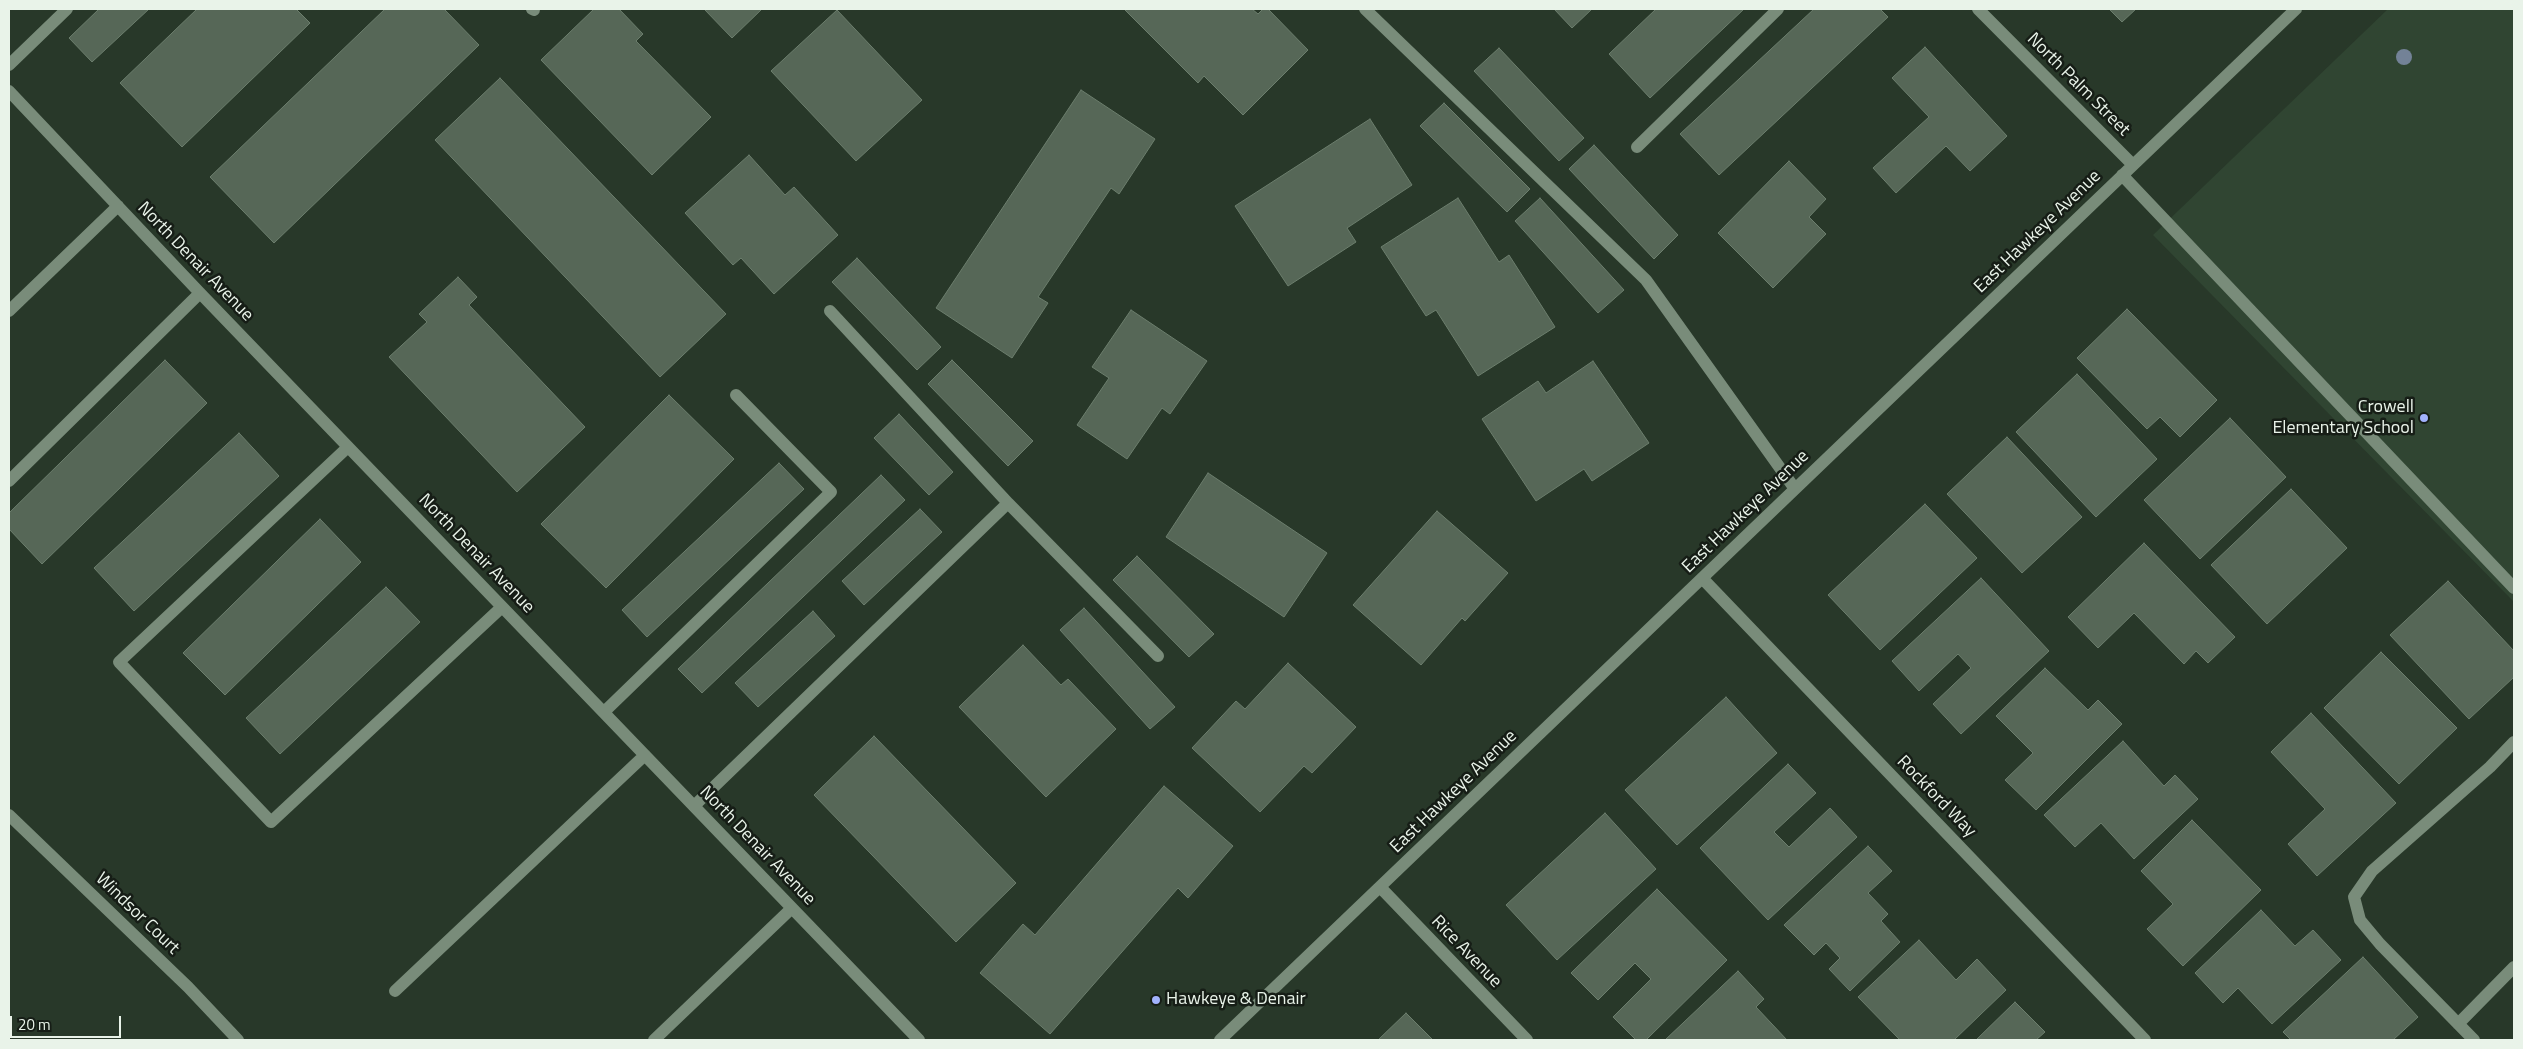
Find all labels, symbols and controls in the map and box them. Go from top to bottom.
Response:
street label: North Palm Street [2022,29,2134,141]
street label: East Hawkeye Avenue [1970,166,2106,298]
street label: North Denair Avenue [133,198,257,326]
place label: Crowell Elementary School [2272,397,2414,439]
marker: Crowell Elementary School [2418,412,2430,424]
street label: East Hawkeye Avenue [1678,446,1814,578]
street label: North Denair Avenue [414,490,538,618]
street label: East Hawkeye Avenue [1386,726,1522,858]
street label: Rockford Way [1892,752,1980,842]
street label: North Denair Avenue [695,782,819,910]
street label: Windsor Court [91,869,183,959]
street label: Rice Avenue [1426,911,1506,993]
place label: Hawkeye & Denair [1166,989,1306,1011]
marker: Hawkeye & Denair [1150,994,1162,1006]
scale bar [12,1006,124,1038]
text: 20 m [18,1013,51,1036]

